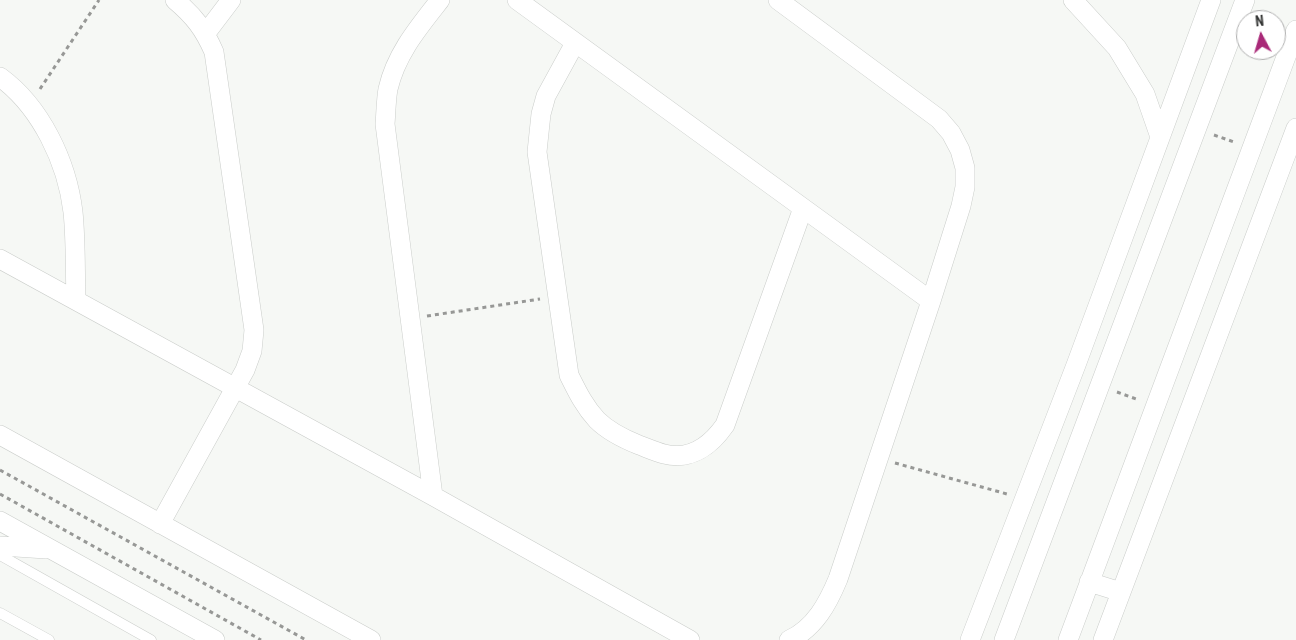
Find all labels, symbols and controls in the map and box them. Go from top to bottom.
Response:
north arrow [1236,10,1286,60]
text: N [1254,13,1265,29]

